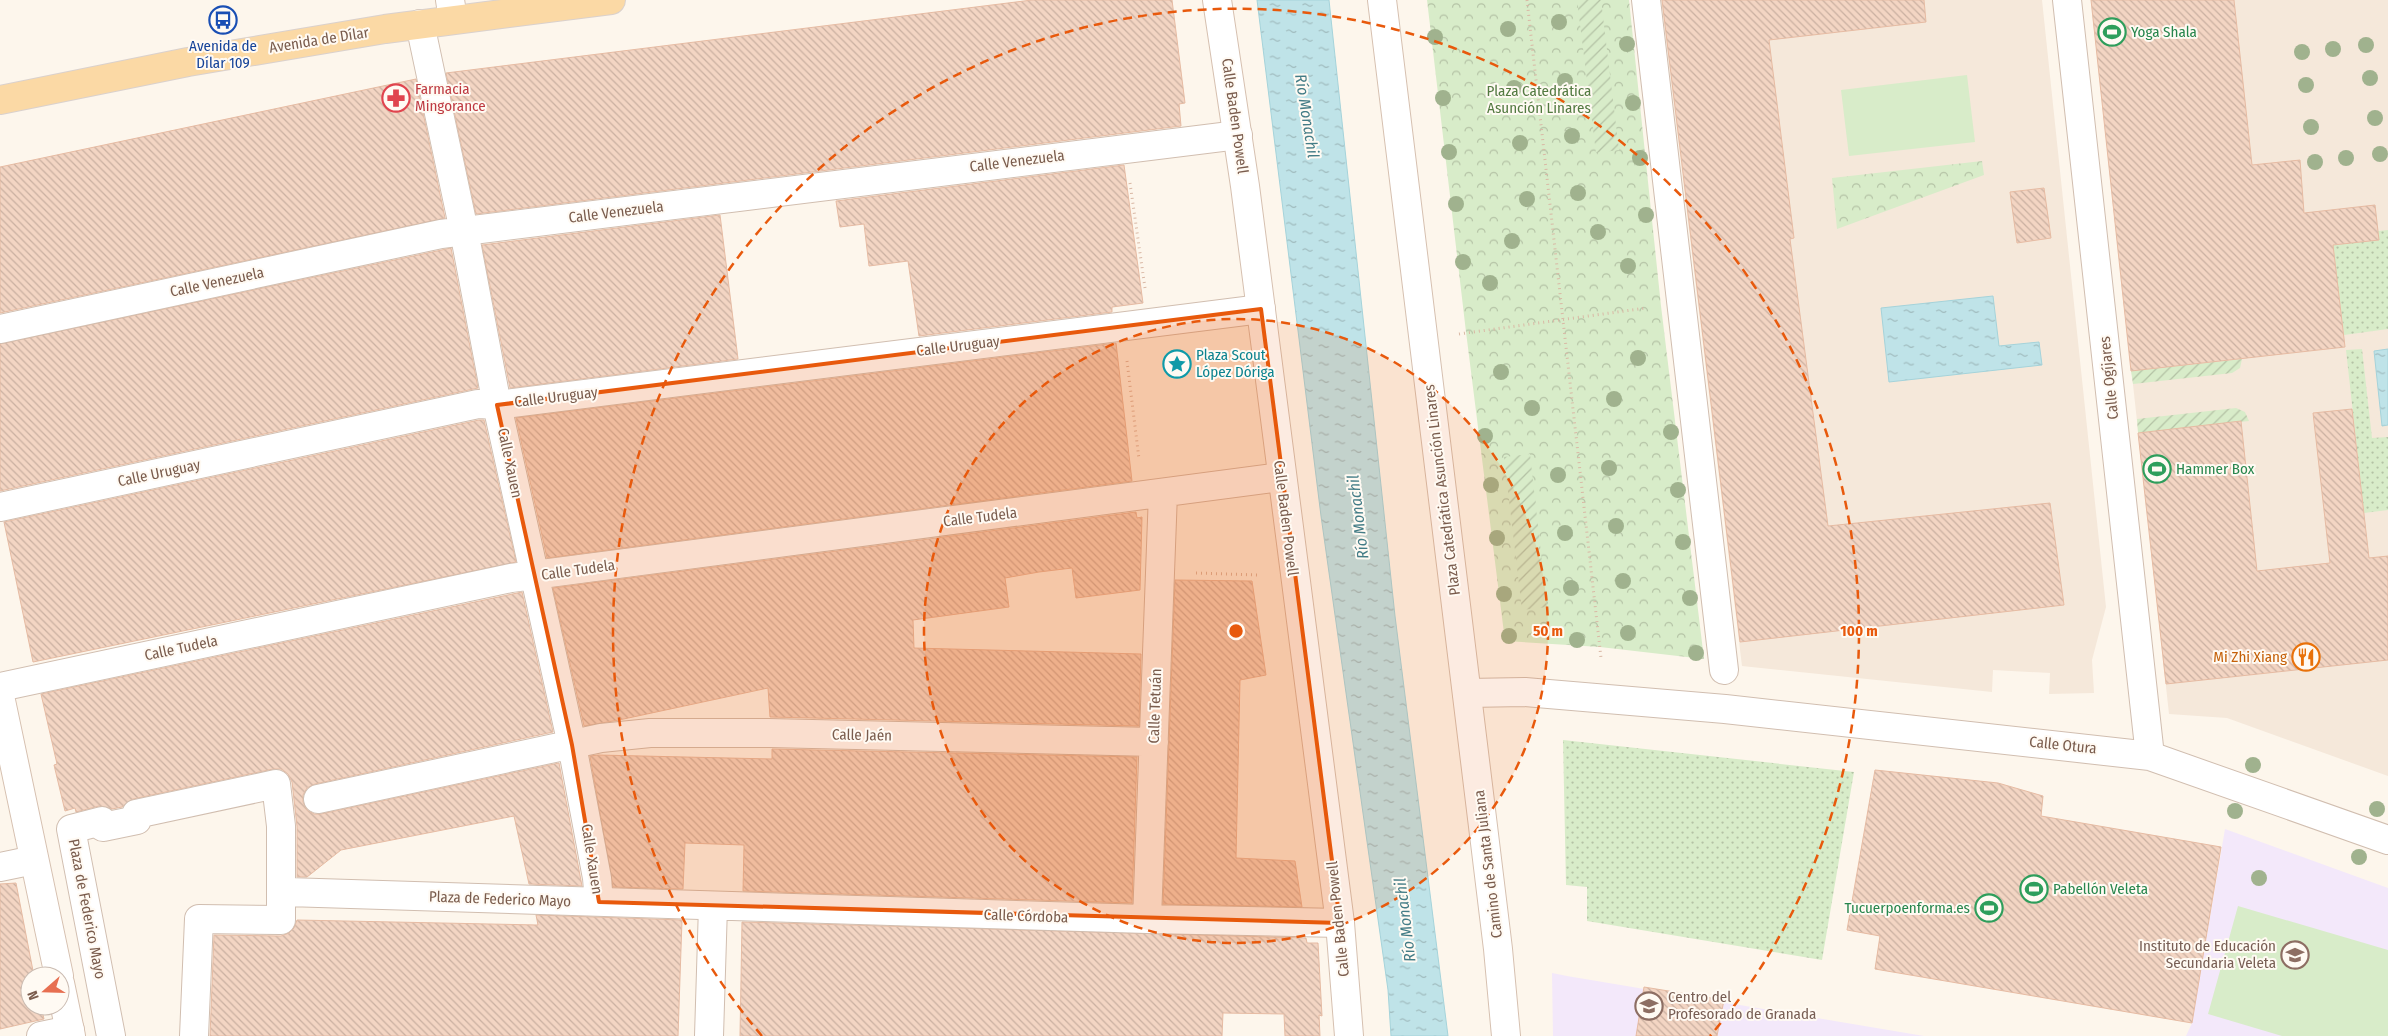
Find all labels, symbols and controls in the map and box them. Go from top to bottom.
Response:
bus stop icon: Avenida de Dílar 109 [208,5,238,35]
sports icon: Yoga Shala [2097,17,2127,47]
street label: Avenida de Dílar [268,23,371,57]
place label: Yoga Shala [2131,23,2197,41]
place label: Avenida de Dílar 109 [189,37,257,72]
street label: Calle Baden Powell [1218,57,1252,175]
water label: Río Monachil [1291,73,1323,159]
place label: Farmacia Mingorance [415,80,486,115]
park label: Plaza Catedrática Asunción Linares [1487,82,1591,117]
pharmacy icon: Farmacia Mingorance [381,83,411,113]
street label: Calle Venezuela [968,146,1066,176]
street label: Calle Venezuela [567,197,665,227]
street label: Calle Venezuela [168,263,266,301]
street label: Calle Uruguay [915,332,1001,360]
street label: Calle Ogíjares [2096,335,2122,421]
place label: Plaza Scout López Dóriga [1196,346,1275,381]
place icon: Plaza Scout López Dóriga [1162,349,1192,379]
street label: Calle Uruguay [513,383,599,411]
street label: Plaza Catedrática Asunción Linares [1420,384,1464,596]
street label: Calle Xauen [494,426,526,500]
sports icon: Hammer Box [2142,454,2172,484]
street label: Calle Uruguay [116,455,202,491]
street label: Calle Baden Powell [1270,459,1302,577]
place label: Hammer Box [2176,460,2255,478]
water label: Río Monachil [1343,474,1373,560]
street label: Calle Tudela [942,504,1018,530]
street label: Calle Tudela [540,556,616,584]
centre of rings [1227,622,1245,640]
text: 50 m [1533,622,1563,640]
text: 100 m [1840,622,1878,640]
street label: Calle Tudela [143,631,219,665]
restaurant icon: Mi Zhi Xiang [2291,642,2321,672]
place label: Mi Zhi Xiang [2213,648,2287,666]
street label: Calle Tetuán [1145,668,1165,744]
street label: Calle Jaén [832,725,892,745]
street label: Calle Otura [2028,733,2098,757]
street label: Camino de Santa Juliana [1470,789,1506,939]
street label: Calle Xauen [578,822,606,896]
street label: Plaza de Federico Mayo [65,837,109,981]
street label: Calle Baden Powell [1323,860,1353,978]
sports icon: Pabellón Veleta [2019,874,2049,904]
water label: Río Monachil [1390,877,1420,963]
place label: Pabellón Veleta [2053,880,2148,898]
street label: Plaza de Federico Mayo [429,888,572,910]
sports icon: Tucuerpoenforma.es [1974,893,2004,923]
place label: Tucuerpoenforma.es [1845,899,1970,917]
street label: Calle Córdoba [983,906,1069,926]
place label: Instituto de Educación Secundaria Veleta [2139,937,2276,972]
school or university icon: Instituto de Educación Secundaria Veleta [2280,940,2310,970]
north arrow [20,966,70,1016]
text: N [24,988,43,1002]
place label: Centro del Profesorado de Granada [1668,988,1816,1023]
school or university icon: Centro del Profesorado de Granada [1634,991,1664,1021]

